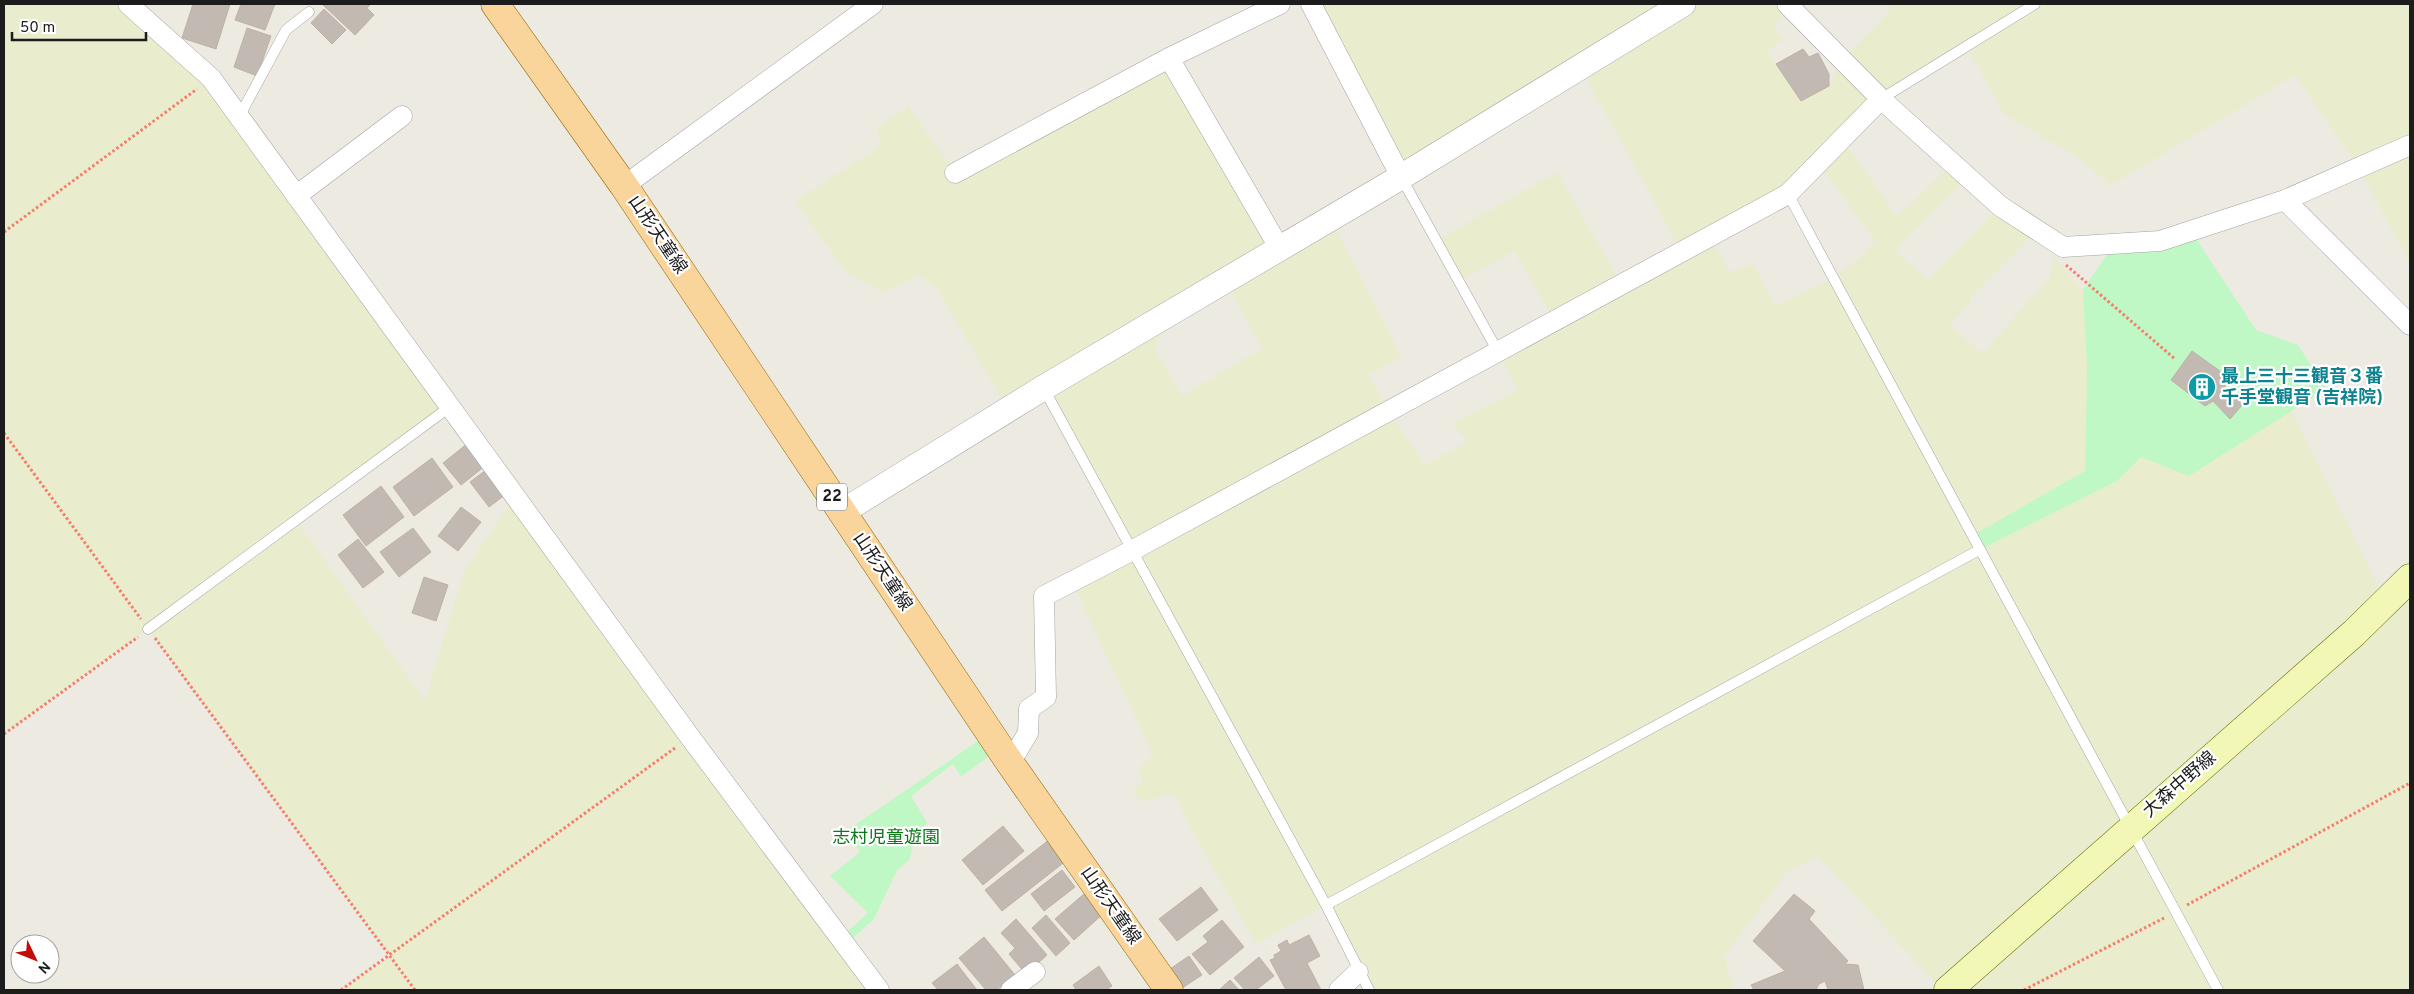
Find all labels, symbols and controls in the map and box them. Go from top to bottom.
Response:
scale bar [12,10,146,42]
text: 50 m [20,19,55,38]
street label: 山形天童線 [622,191,692,279]
place label: 最上三十三観音３番 千手堂観音 (吉祥院) [2221,366,2383,410]
building icon: 最上三十三観音３番 千手堂観音 (吉祥院) [2187,372,2217,402]
road number: 22 [817,484,847,511]
street label: 山形天童線 [847,528,917,616]
street label: 大森中野線 [2138,747,2222,823]
park label: 志村児童遊園 [832,827,940,850]
street label: 山形天童線 [1075,863,1145,949]
north arrow [10,934,60,984]
text: N [34,957,53,976]

